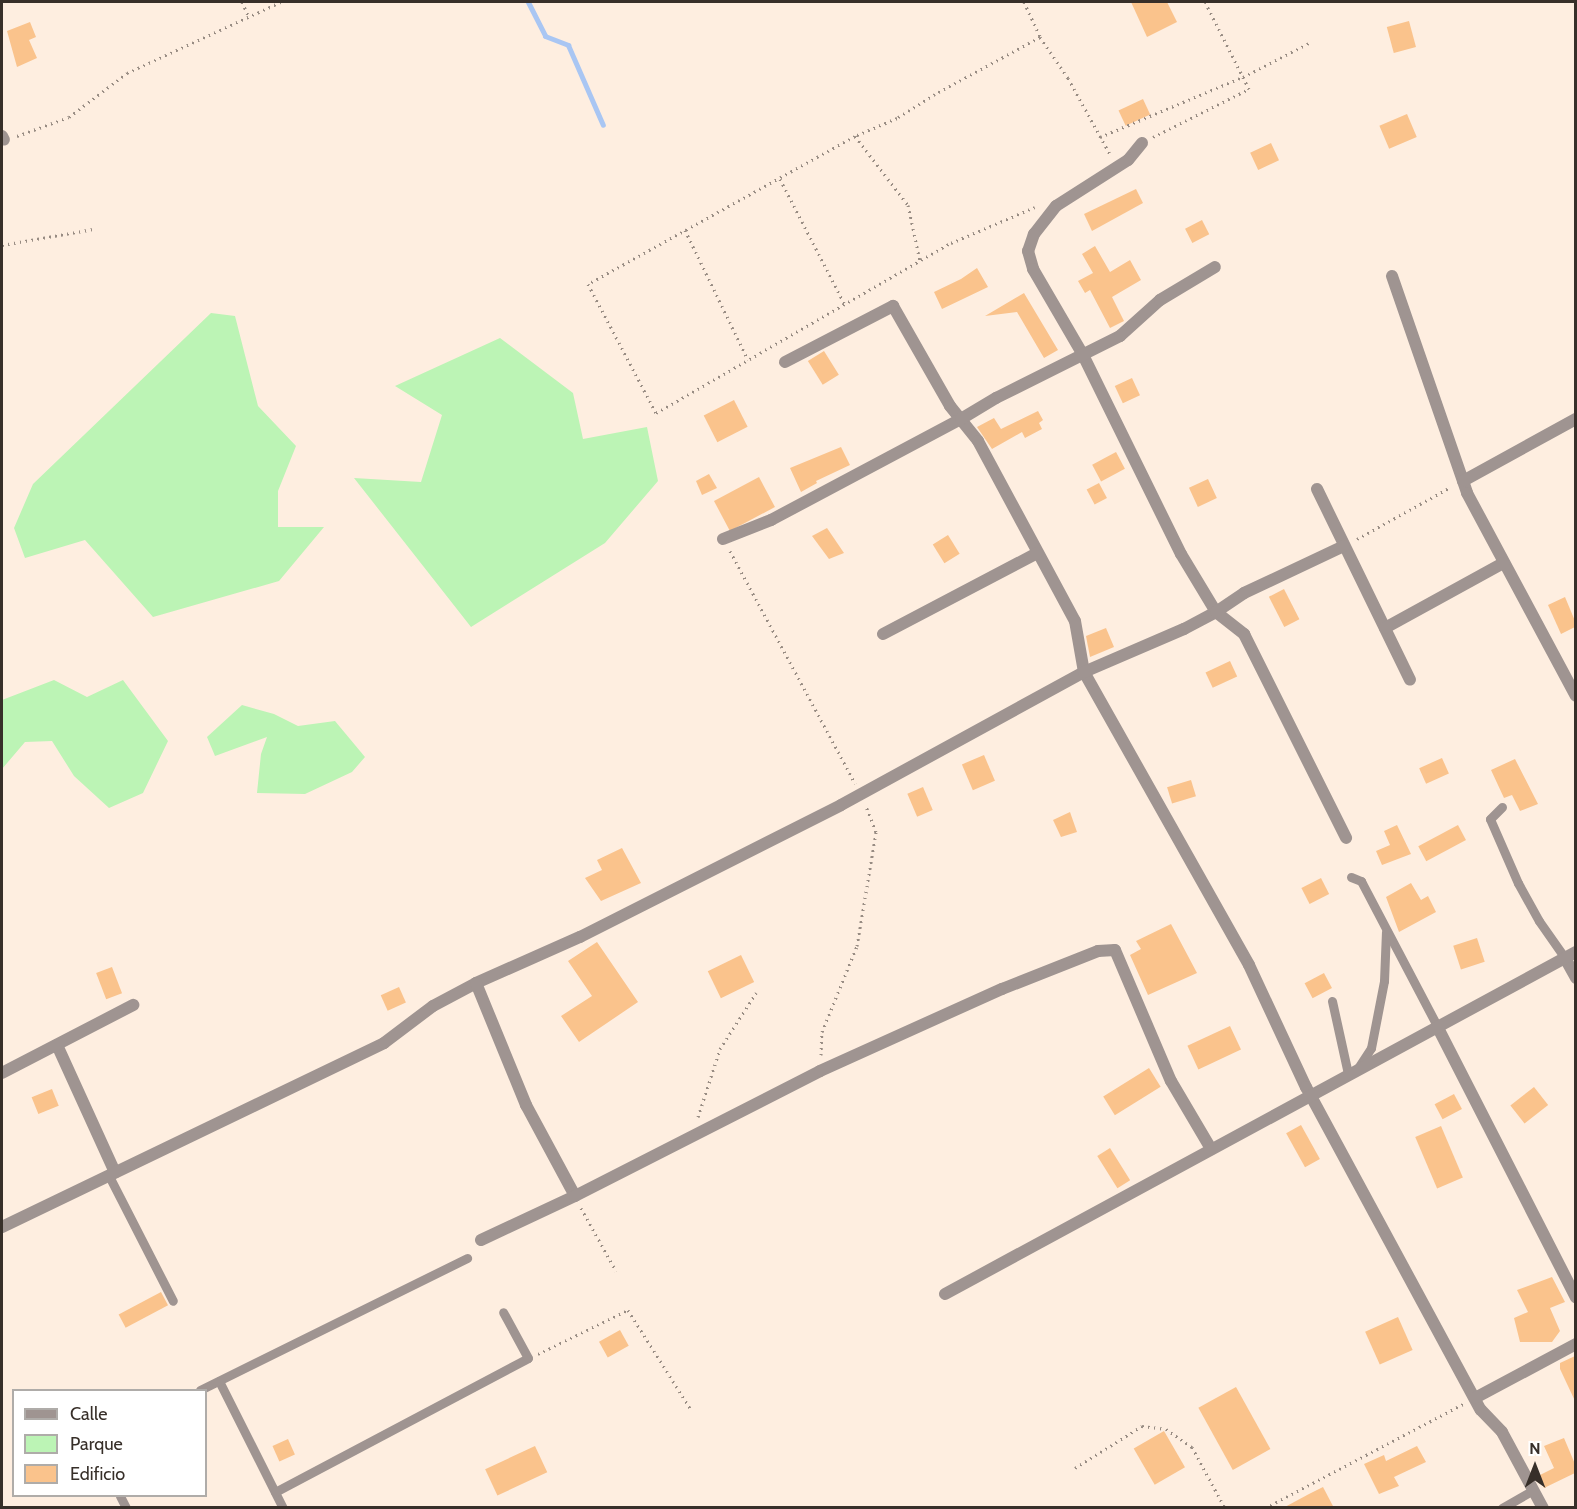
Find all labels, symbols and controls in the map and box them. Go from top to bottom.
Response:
legend [12,1389,207,1497]
text: Calle [70,1403,107,1425]
text: Parque [70,1433,123,1455]
north arrow [1505,1437,1565,1497]
text: N [1529,1439,1541,1458]
text: Edificio [70,1463,125,1485]

